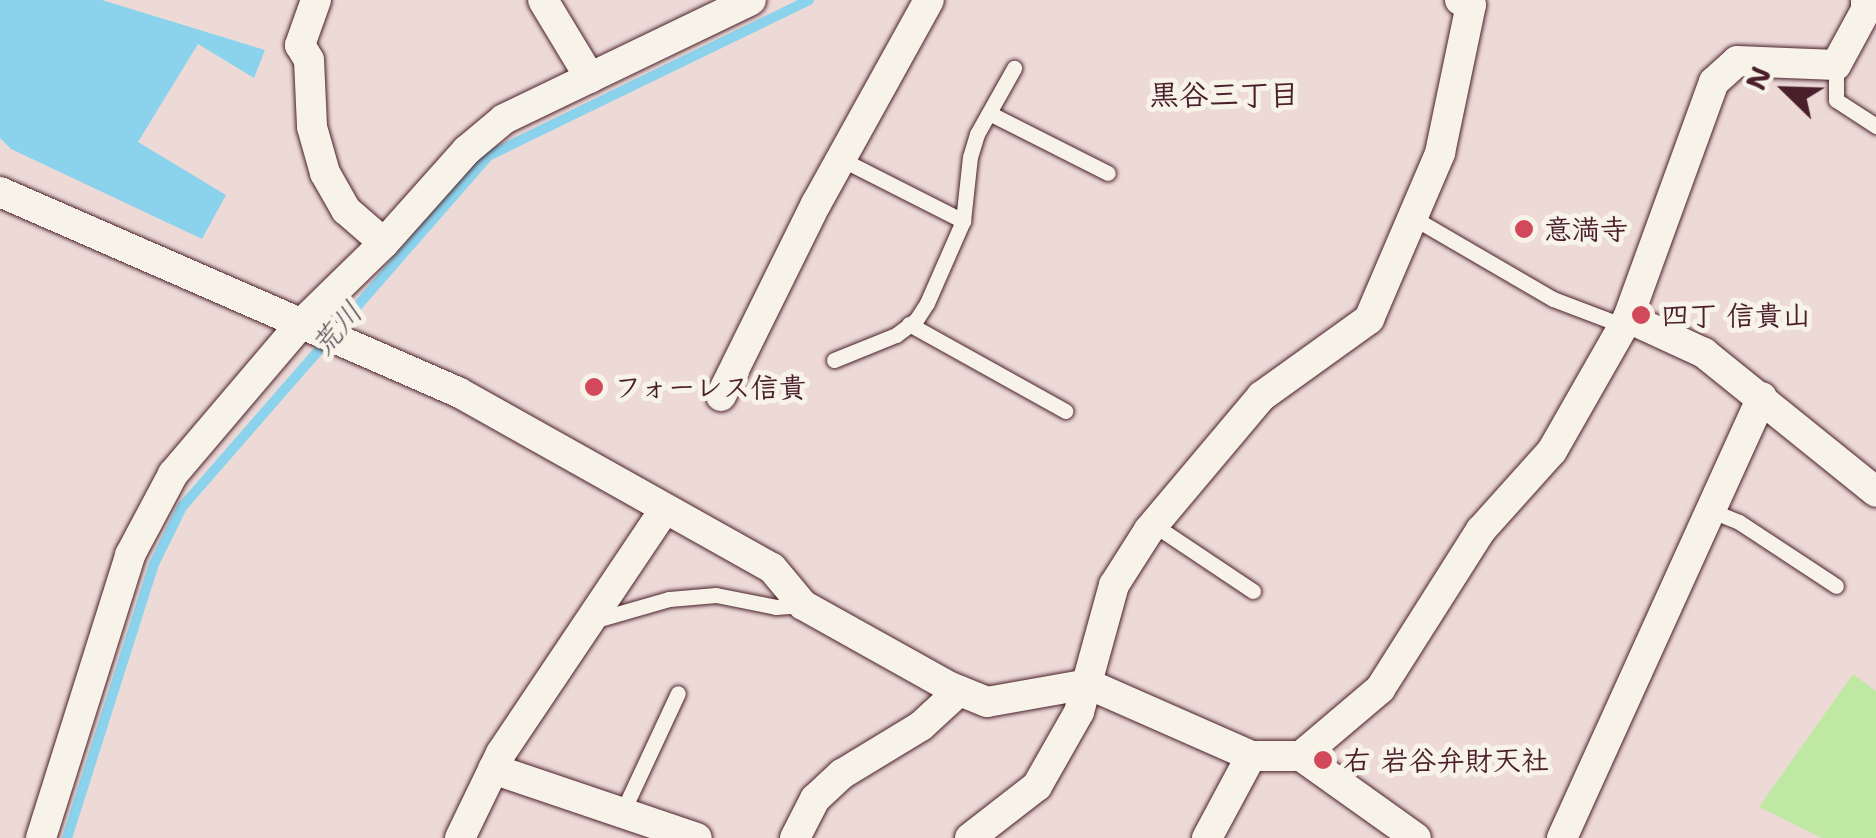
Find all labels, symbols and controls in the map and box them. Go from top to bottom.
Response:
north arrow [1736,40,1836,140]
text: N [1737,61,1780,96]
district label: 黒谷三丁目 [1149,77,1299,113]
place label: 意満寺 [1544,212,1628,246]
marker: 意満寺 [1513,218,1535,240]
water label: 荒川 [304,295,370,363]
place label: 四丁 信貴山 [1661,298,1811,332]
marker: 四丁 信貴山 [1630,304,1652,326]
place label: フォーレス信貴 [614,370,810,404]
marker: フォーレス信貴 [583,376,605,398]
place label: 右 岩谷弁財天社 [1343,743,1549,777]
marker: 右 岩谷弁財天社 [1312,749,1334,771]

